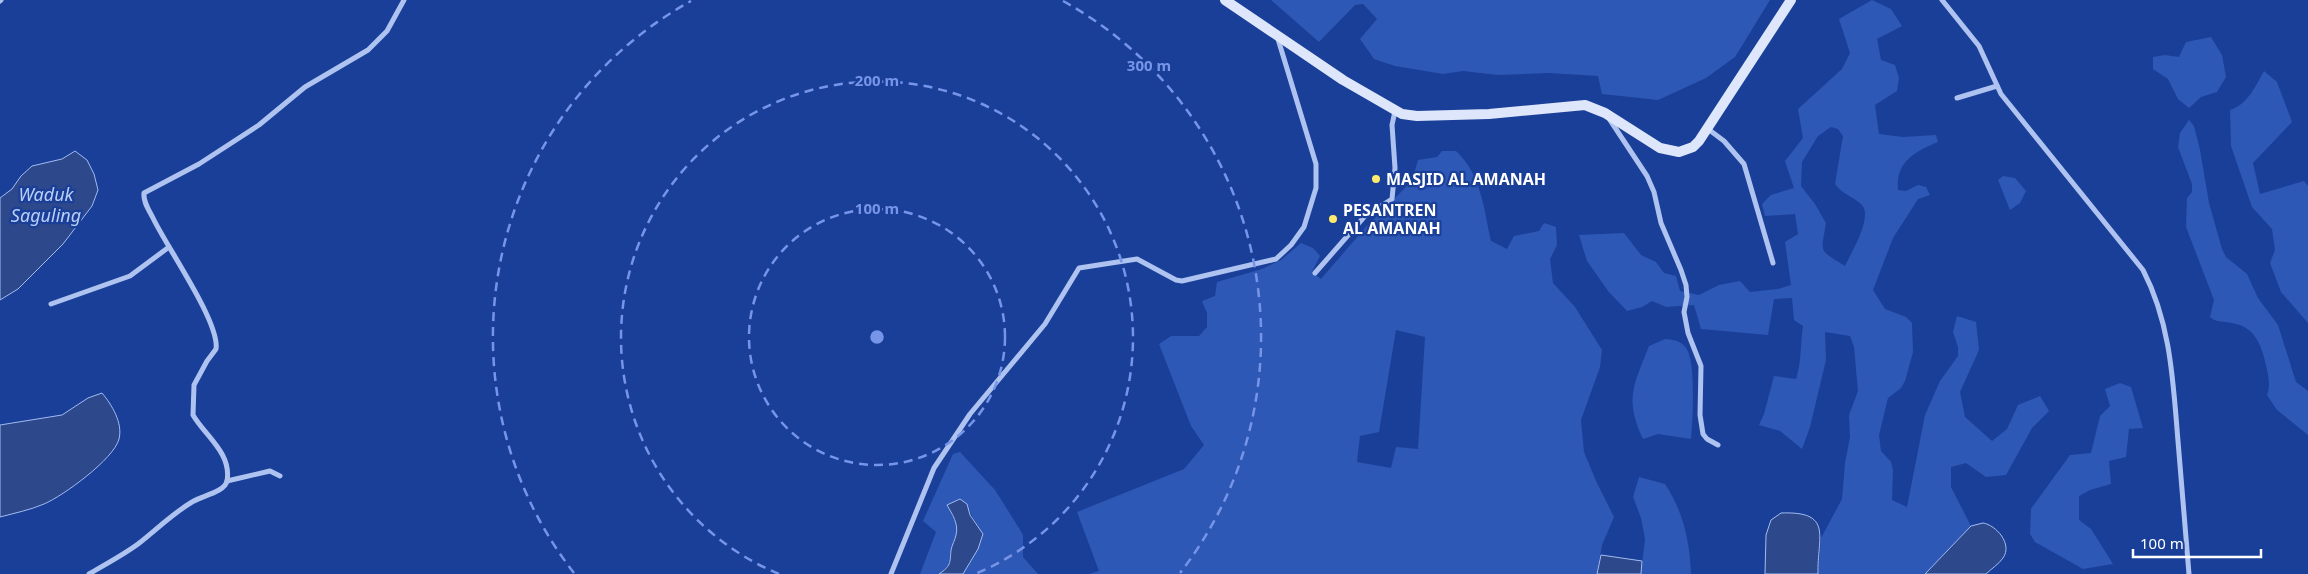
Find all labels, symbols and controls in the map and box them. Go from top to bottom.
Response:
text: 300 m [1127,55,1171,75]
text: 200 m [855,70,899,90]
place label: MASJID AL AMANAH [1386,168,1546,190]
marker: MASJID AL AMANAH [1370,173,1382,185]
water label: Waduk Saguling [11,182,81,227]
text: 100 m [855,198,899,218]
place label: PESANTREN AL AMANAH [1343,199,1441,239]
marker: PESANTREN AL AMANAH [1327,213,1339,225]
centre of rings [868,328,886,346]
scale bar [2133,526,2260,558]
text: 100 m [2140,533,2184,553]

